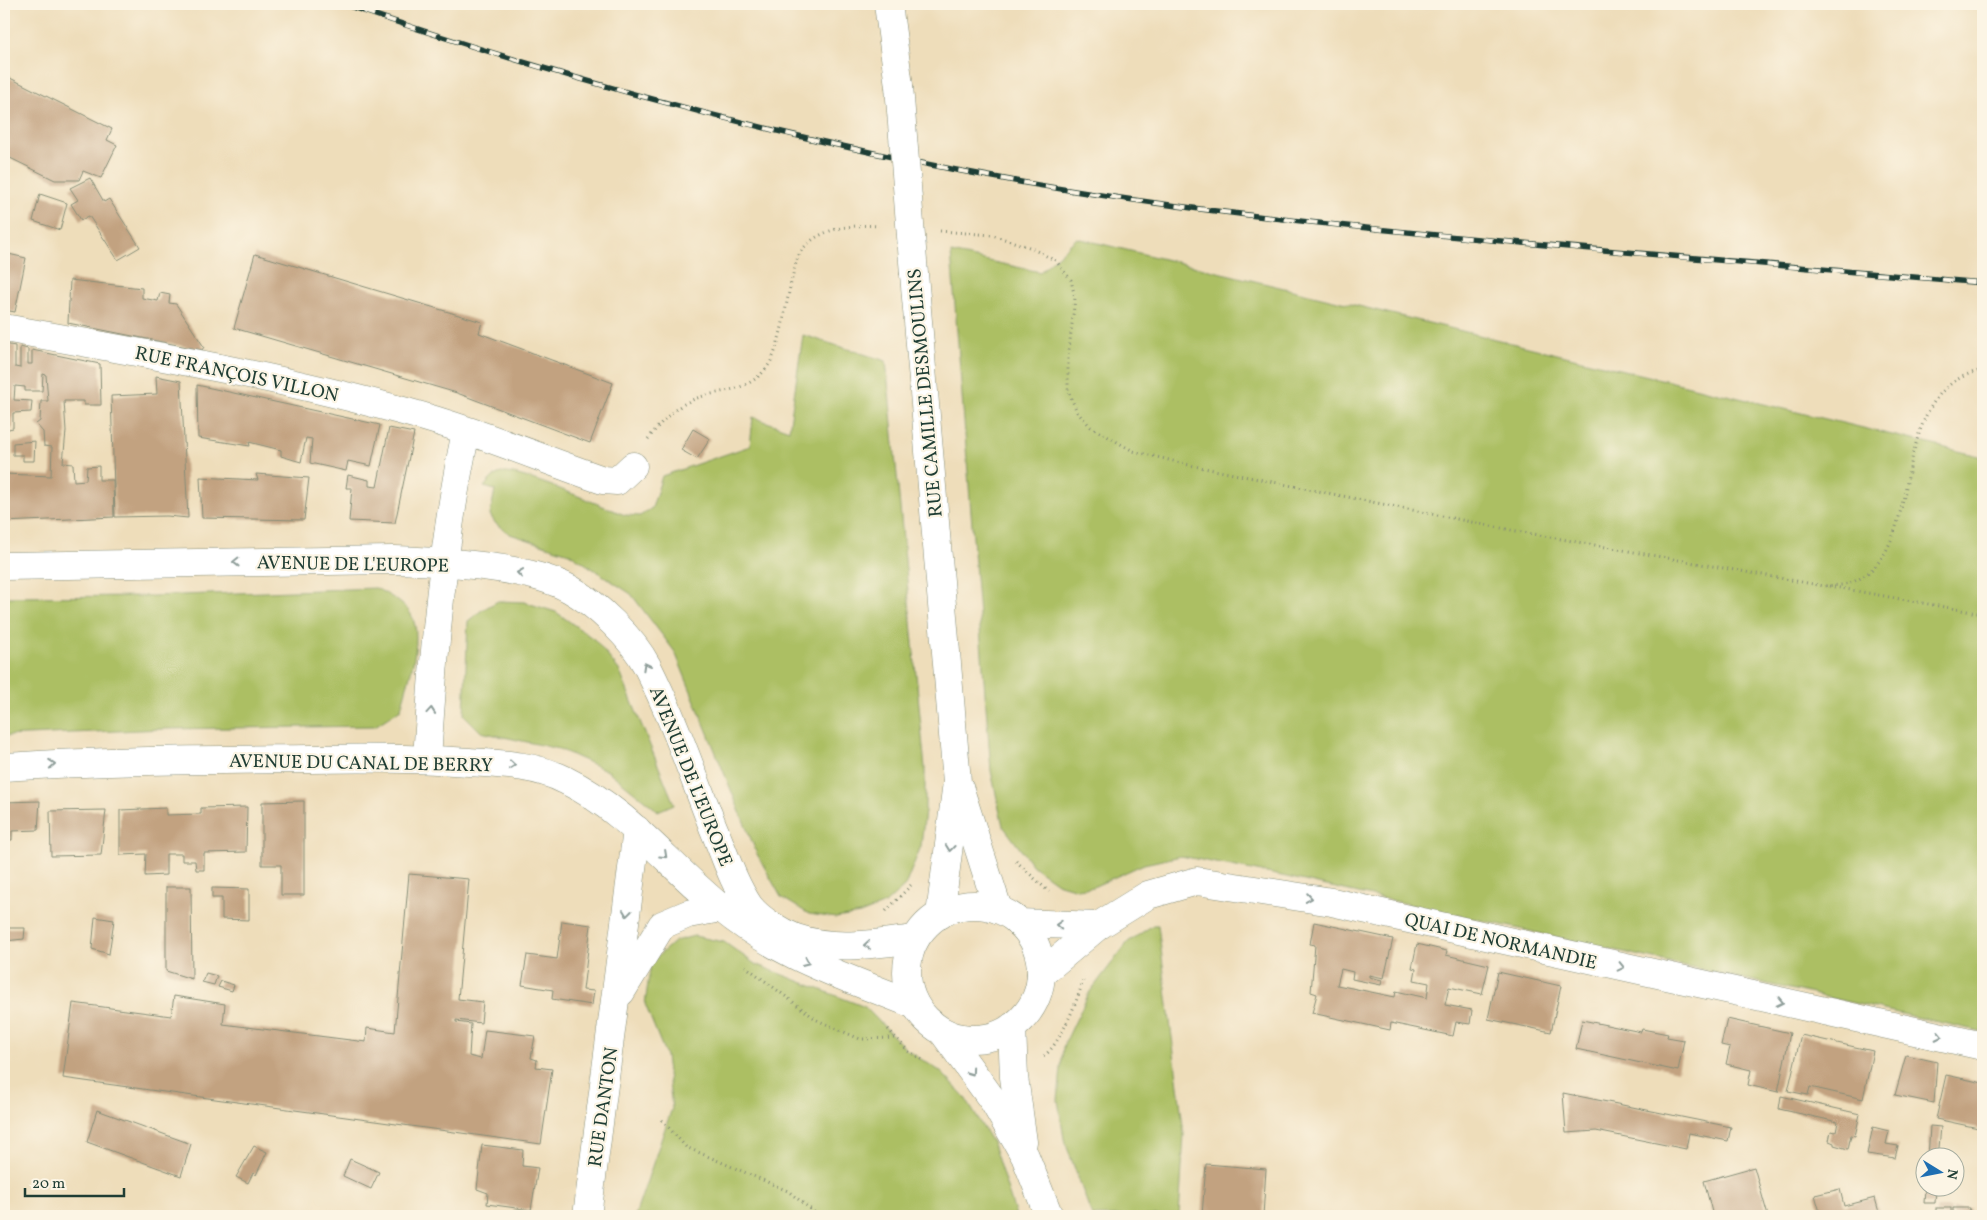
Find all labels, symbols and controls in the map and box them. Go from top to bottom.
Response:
street label: RUE CAMILLE DESMOULINS [902,267,950,518]
street label: RUE FRANÇOIS VILLON [132,341,341,409]
street label: AVENUE DE L'EUROPE [257,550,449,580]
one-way arrow [232,557,240,568]
one-way arrow [516,568,524,579]
one-way arrow [643,663,653,672]
street label: AVENUE DE L'EUROPE [642,683,738,871]
one-way arrow [425,706,436,714]
street label: AVENUE DU CANAL DE BERRY [229,749,493,779]
one-way arrow [49,758,57,769]
one-way arrow [508,759,516,770]
one-way arrow [945,844,956,852]
one-way arrow [658,849,667,858]
one-way arrow [1304,893,1313,903]
street label: QUAI DE NORMANDIE [1402,907,1600,977]
one-way arrow [622,909,633,917]
one-way arrow [1054,919,1062,930]
one-way arrow [863,939,871,950]
one-way arrow [801,956,810,966]
one-way arrow [1617,961,1626,972]
one-way arrow [1775,996,1784,1007]
one-way arrow [1934,1030,1943,1041]
street label: RUE DANTON [583,1046,625,1169]
one-way arrow [965,1066,974,1076]
north arrow [1914,1148,1964,1198]
scale bar [25,1165,124,1197]
text: N [1941,1167,1962,1181]
text: 20 m [32,1174,65,1195]

